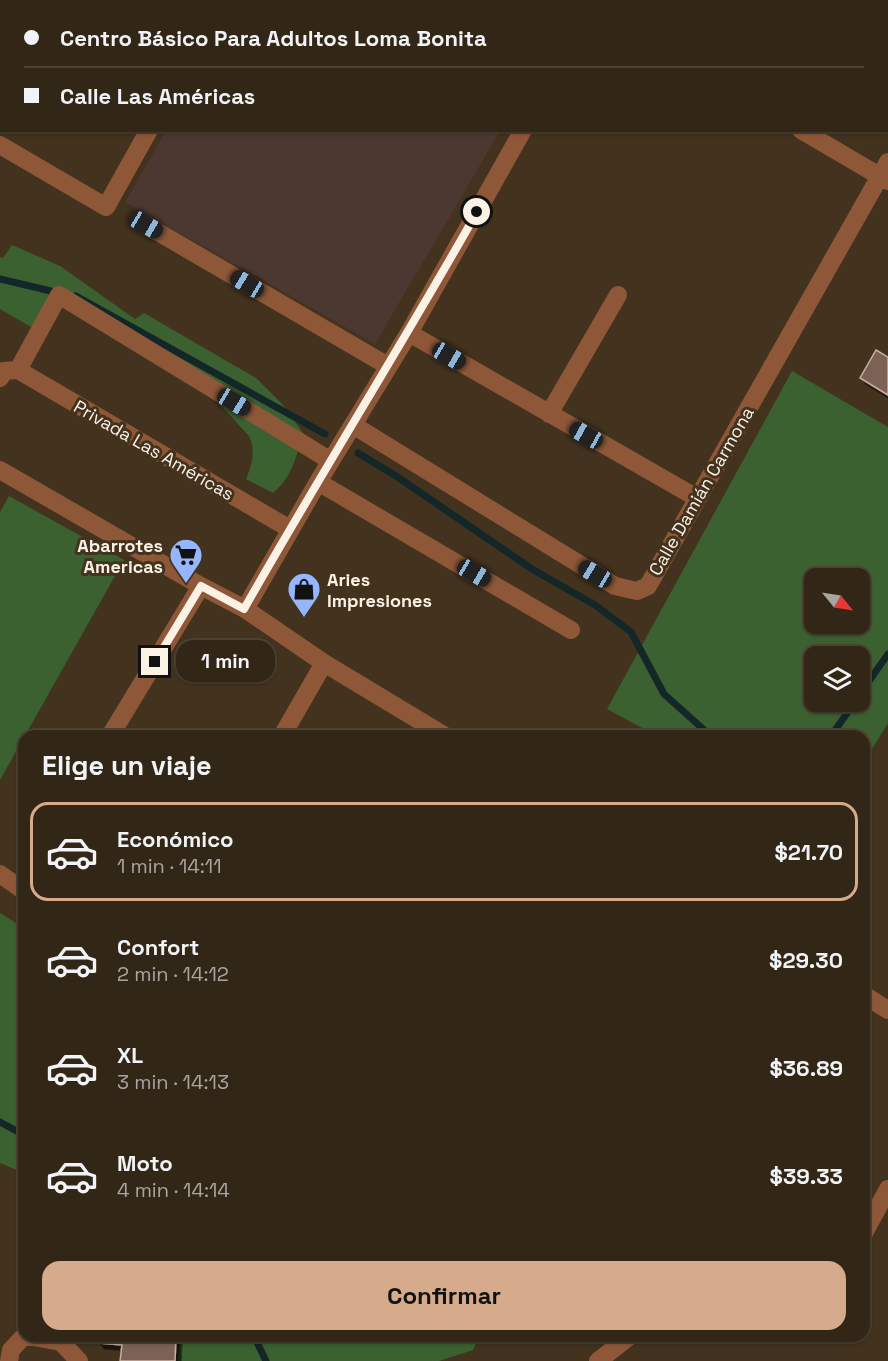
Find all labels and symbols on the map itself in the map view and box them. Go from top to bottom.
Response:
route start [463,198,490,225]
car [126,208,166,242]
car [227,267,267,301]
car [429,339,469,373]
car [214,385,254,419]
street label: Privada Las Américas [70,395,238,505]
street label: Calle Damián Carmona [643,403,759,579]
car [566,418,606,452]
place label: Abarrotes Americas [77,534,163,578]
supermarket icon: Abarrotes Americas [168,537,204,584]
car [454,556,494,590]
car [575,557,615,591]
place label: Aries Impresiones [327,568,432,612]
north arrow [804,568,870,634]
shop icon: Aries Impresiones [286,571,322,618]
callout: 1 min [176,641,275,683]
route end [141,648,168,675]

